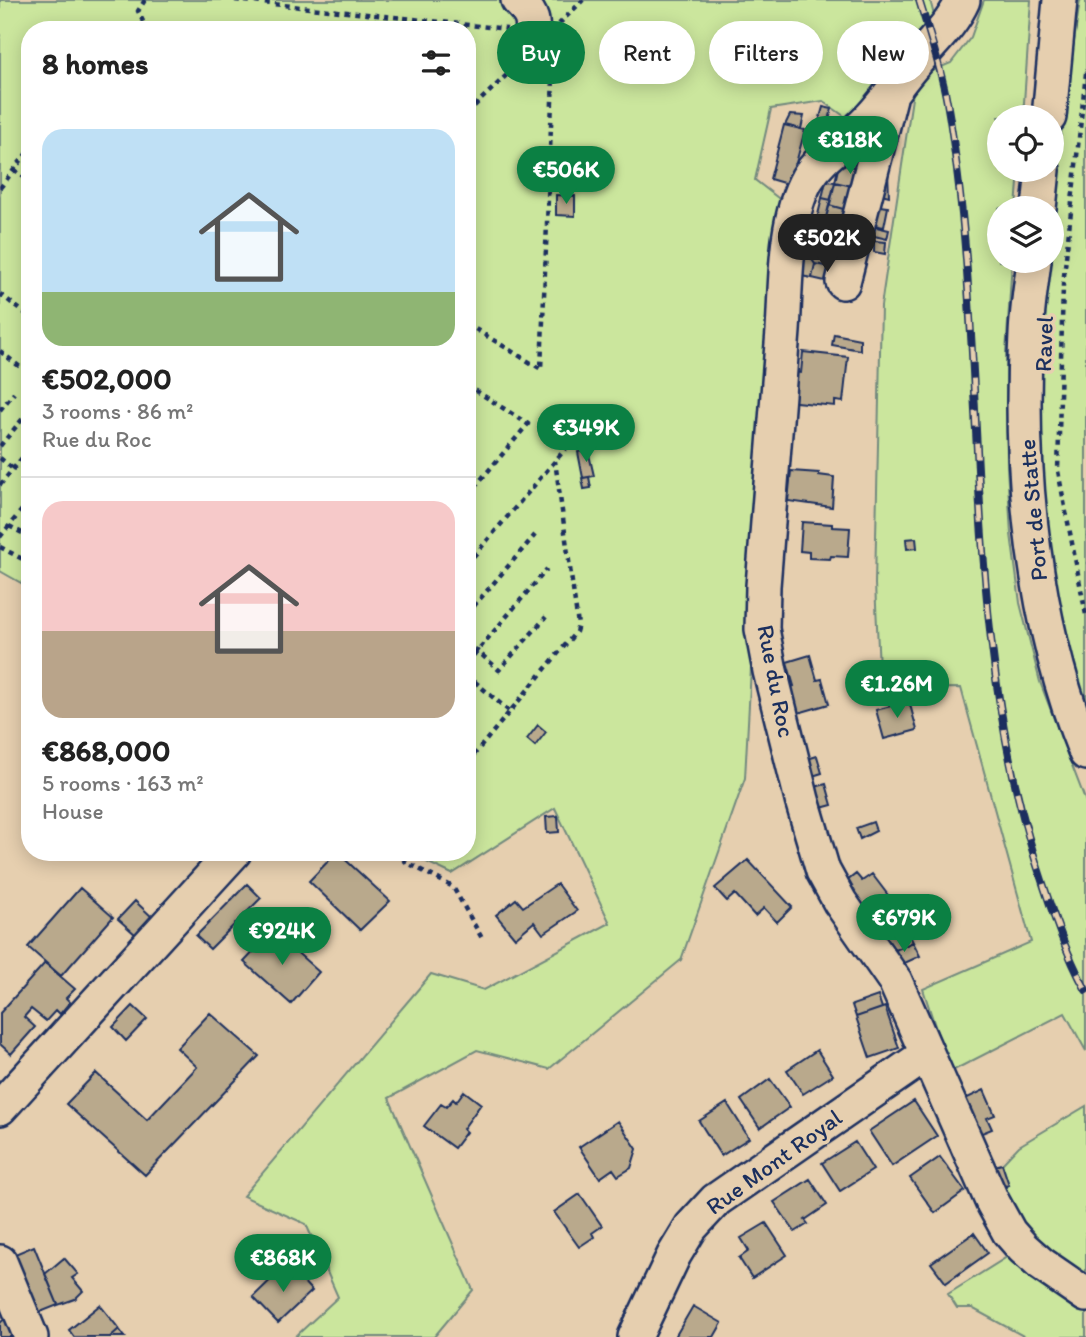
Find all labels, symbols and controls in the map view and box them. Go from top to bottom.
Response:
chip: Buy [497,21,585,84]
chip: Rent [599,21,695,84]
chip: Filters [709,21,823,84]
chip: New [837,21,929,84]
icon: filters [417,44,455,82]
text: 8 homes [42,45,149,82]
map controls [987,105,1064,273]
button: locate [987,105,1064,182]
pin: €818K [801,116,899,176]
text: €818K [818,125,882,153]
pin: €506K [517,146,615,206]
text: €506K [533,155,599,183]
icon: home [186,174,312,300]
button: layers [987,196,1064,273]
pin: €502K [778,215,876,274]
text: €502K [794,223,860,251]
street label: Ravel [1028,315,1059,373]
text: €502,000 [42,360,172,397]
text: 3 rooms · 86 m² [42,397,194,425]
pin: €349K [537,405,635,464]
text: €349K [553,413,619,441]
text: Rue du Roc [42,425,151,453]
street label: Port de Statte [1012,438,1053,582]
icon: home [186,546,312,672]
street label: Rue du Roc [751,622,802,740]
pin: €1.26M [840,660,954,720]
text: €1.26M [861,669,933,697]
text: €868,000 [42,732,170,769]
text: 5 rooms · 163 m² [42,769,204,797]
text: House [42,797,104,825]
pin: €679K [855,894,953,954]
text: €679K [872,903,936,931]
pin: €924K [233,908,331,967]
text: €924K [249,916,315,944]
street label: Rue Mont Royal [700,1102,848,1221]
pin: €868K [234,1234,332,1294]
text: €868K [250,1243,316,1271]

